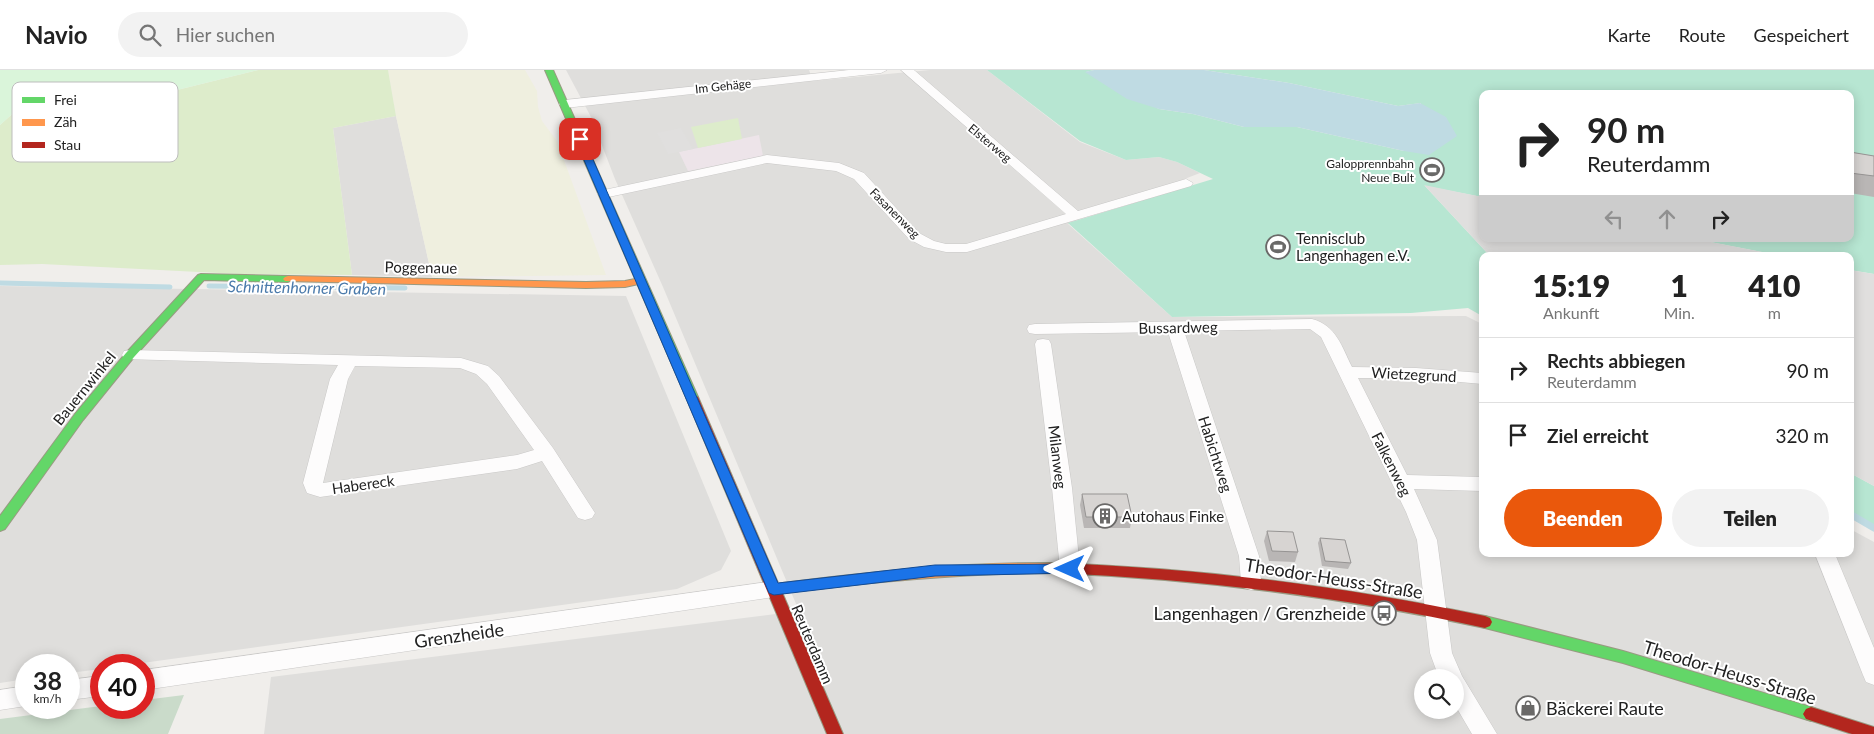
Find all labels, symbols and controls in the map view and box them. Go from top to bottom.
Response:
search box [118,12,468,57]
text: Navio [25,20,88,49]
icon: search [136,21,164,49]
text: Hier suchen [176,23,275,46]
text: Karte [1607,24,1651,46]
text: Route [1679,24,1726,46]
text: Gespeichert [1754,24,1849,46]
street label: Im Gehäge [694,76,752,96]
legend [12,82,178,162]
text: Frei [54,91,77,108]
text: 90 m [1587,108,1665,150]
icon: right [1504,110,1569,175]
text: Zäh [54,113,77,130]
pin [559,118,601,160]
street label: Elsterweg [965,121,1015,165]
icon: arrive [566,125,594,153]
text: Stau [54,136,81,153]
text: Reuterdamm [1587,150,1710,177]
place label: Galopprennbahn Neue Bult [1326,156,1415,185]
sports icon: Galopprennbahn Neue Bult [1419,157,1445,183]
street label: Fasanenweg [867,185,923,241]
icon: left [1600,205,1628,233]
icon: ahead [1653,205,1681,233]
icon: right [1706,205,1734,233]
place label: Tennisclub Langenhagen e.V. [1296,229,1410,264]
sports icon: Tennisclub Langenhagen e.V. [1265,234,1291,260]
street label: Poggenaue [385,257,458,277]
text: 15:19 [1532,267,1610,303]
text: 1 [1670,267,1688,303]
text: 410 [1748,267,1801,303]
water label: Schnittenhorner Graben [228,276,386,298]
text: Ankunft [1543,303,1600,322]
text: Min. [1664,303,1695,322]
text: m [1768,303,1781,322]
street label: Bussardweg [1138,317,1218,337]
street label: Bauernwinkel [49,348,119,428]
text: Rechts abbiegen [1547,349,1685,372]
icon: right [1504,356,1532,384]
text: 90 m [1786,359,1829,382]
street label: Wietzegrund [1371,363,1457,385]
text: Reuterdamm [1547,372,1637,391]
street label: Habichtweg [1195,414,1237,494]
icon: arrive [1504,421,1532,449]
street label: Milanweg [1045,424,1071,490]
text: Ziel erreicht [1547,424,1649,447]
text: 320 m [1775,424,1829,447]
street label: Falkenweg [1368,429,1416,499]
street label: Habereck [331,471,396,497]
button: Beenden [1504,489,1662,547]
button: Teilen [1672,489,1829,547]
building icon: Autohaus Finke [1092,503,1118,529]
place label: Autohaus Finke [1122,507,1224,525]
position arrow [1043,542,1095,594]
street label: Theodor-Heuss-Straße [1243,553,1425,603]
bus stop icon: Langenhagen / Grenzheide [1371,600,1397,626]
street label: Reuterdamm [788,602,838,686]
place label: Langenhagen / Grenzheide [1154,602,1366,624]
street label: Grenzheide [413,618,505,652]
street label: Theodor-Heuss-Straße [1641,635,1819,709]
speed limit sign: 40 [90,654,155,719]
text: 38 [33,665,62,695]
map controls [1414,669,1464,719]
button: search [1414,669,1464,719]
text: km/h [33,691,62,706]
shop icon: Bäckerei Raute [1515,695,1541,721]
place label: Bäckerei Raute [1546,697,1664,719]

